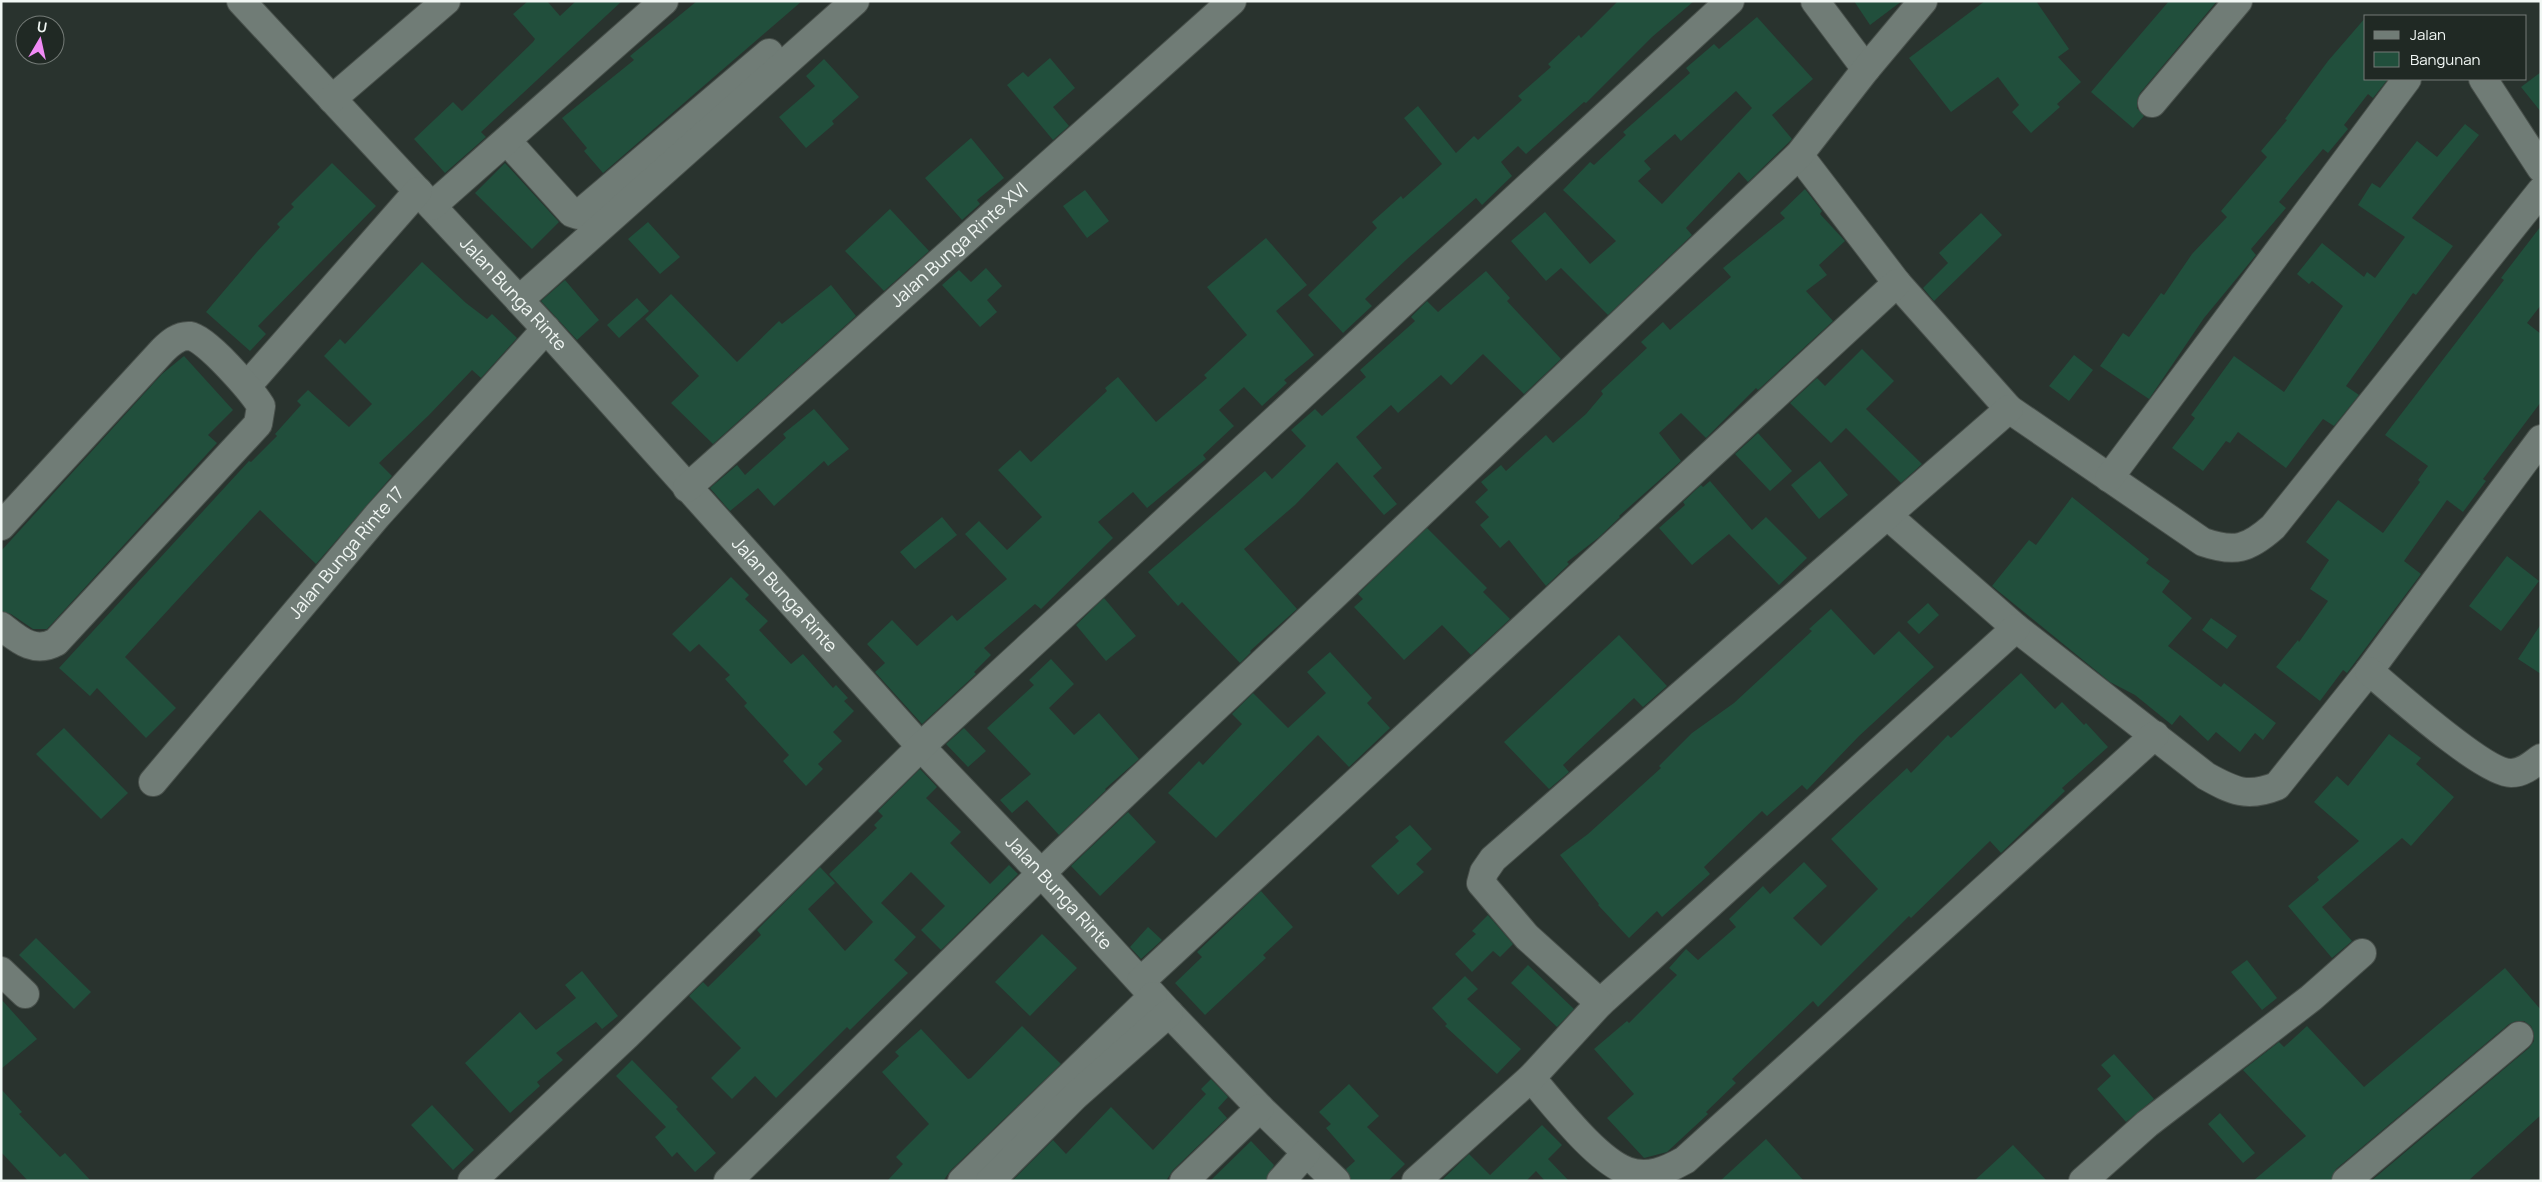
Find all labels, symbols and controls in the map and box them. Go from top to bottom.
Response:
north arrow [15,15,65,65]
legend [2364,15,2527,80]
text: U [36,16,49,37]
text: Jalan [2410,24,2446,45]
text: Bangunan [2410,49,2480,70]
street label: Jalan Bunga Rinte XVI [885,176,1032,312]
street label: Jalan Bunga Rinte [455,231,573,355]
street label: Jalan Bunga Rinte 17 [283,481,409,623]
street label: Jalan Bunga Rinte [727,531,843,657]
street label: Jalan Bunga Rinte [1001,830,1118,954]

